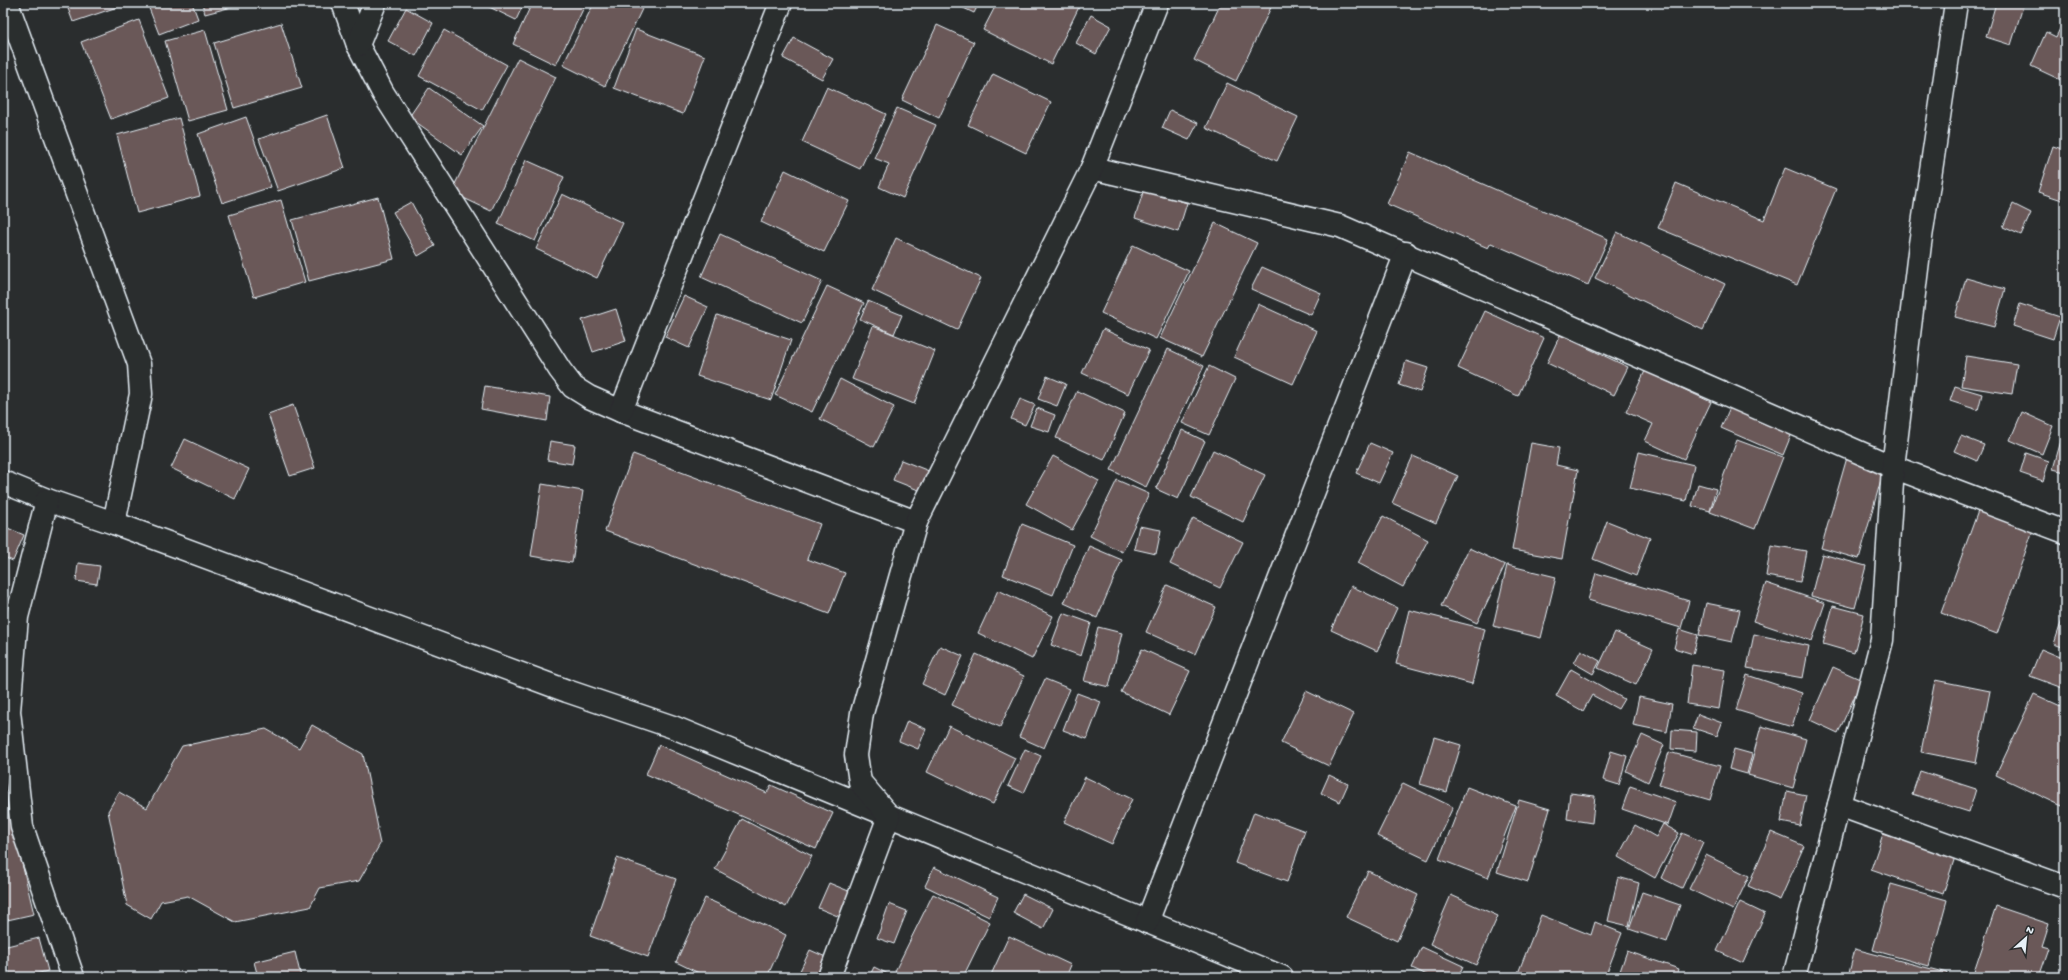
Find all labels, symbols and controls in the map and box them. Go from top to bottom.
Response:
north arrow [2006,918,2046,958]
text: N [2024,924,2036,938]

